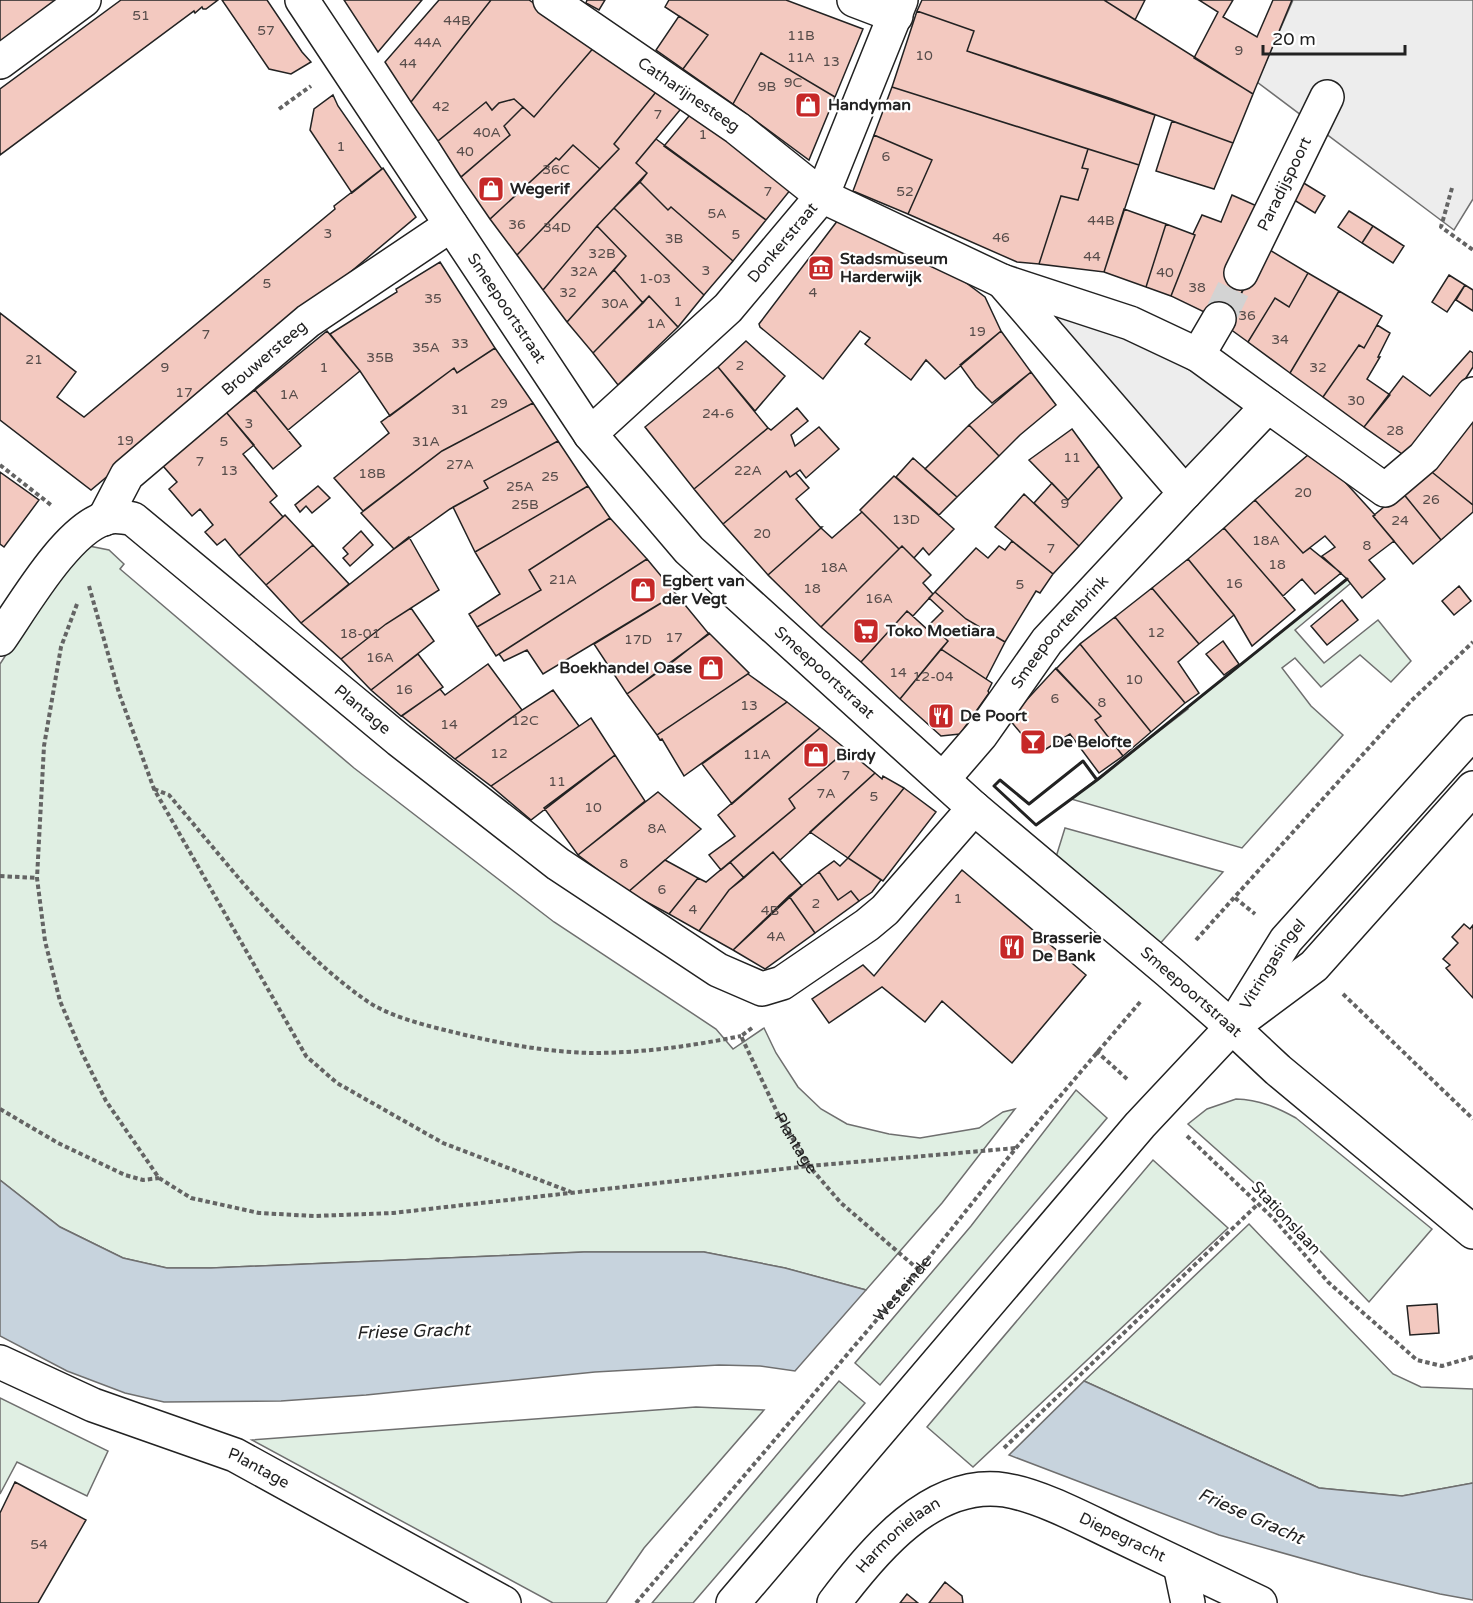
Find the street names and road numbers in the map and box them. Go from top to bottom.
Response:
street label: Catharijnesteeg [634,53,744,137]
street label: Paradijspoort [1253,134,1316,234]
street label: Donkerstraat [743,199,822,287]
street label: Smeepoortstraat [463,249,550,367]
street label: Brouwersteeg [218,316,311,400]
street label: Smeepoortenbrink [1007,571,1113,693]
street label: Smeepoortstraat [770,622,879,723]
street label: Plantage [330,680,395,739]
street label: Vitringasingel [1235,915,1310,1013]
street label: Smeepoortstraat [1136,942,1246,1042]
street label: Plantage [770,1109,821,1178]
street label: Stationslaan [1247,1177,1325,1259]
street label: Westeinde [869,1252,936,1326]
street label: Plantage [225,1443,293,1493]
street label: Harmonielaan [852,1493,944,1577]
street label: Diepegracht [1076,1508,1169,1566]

